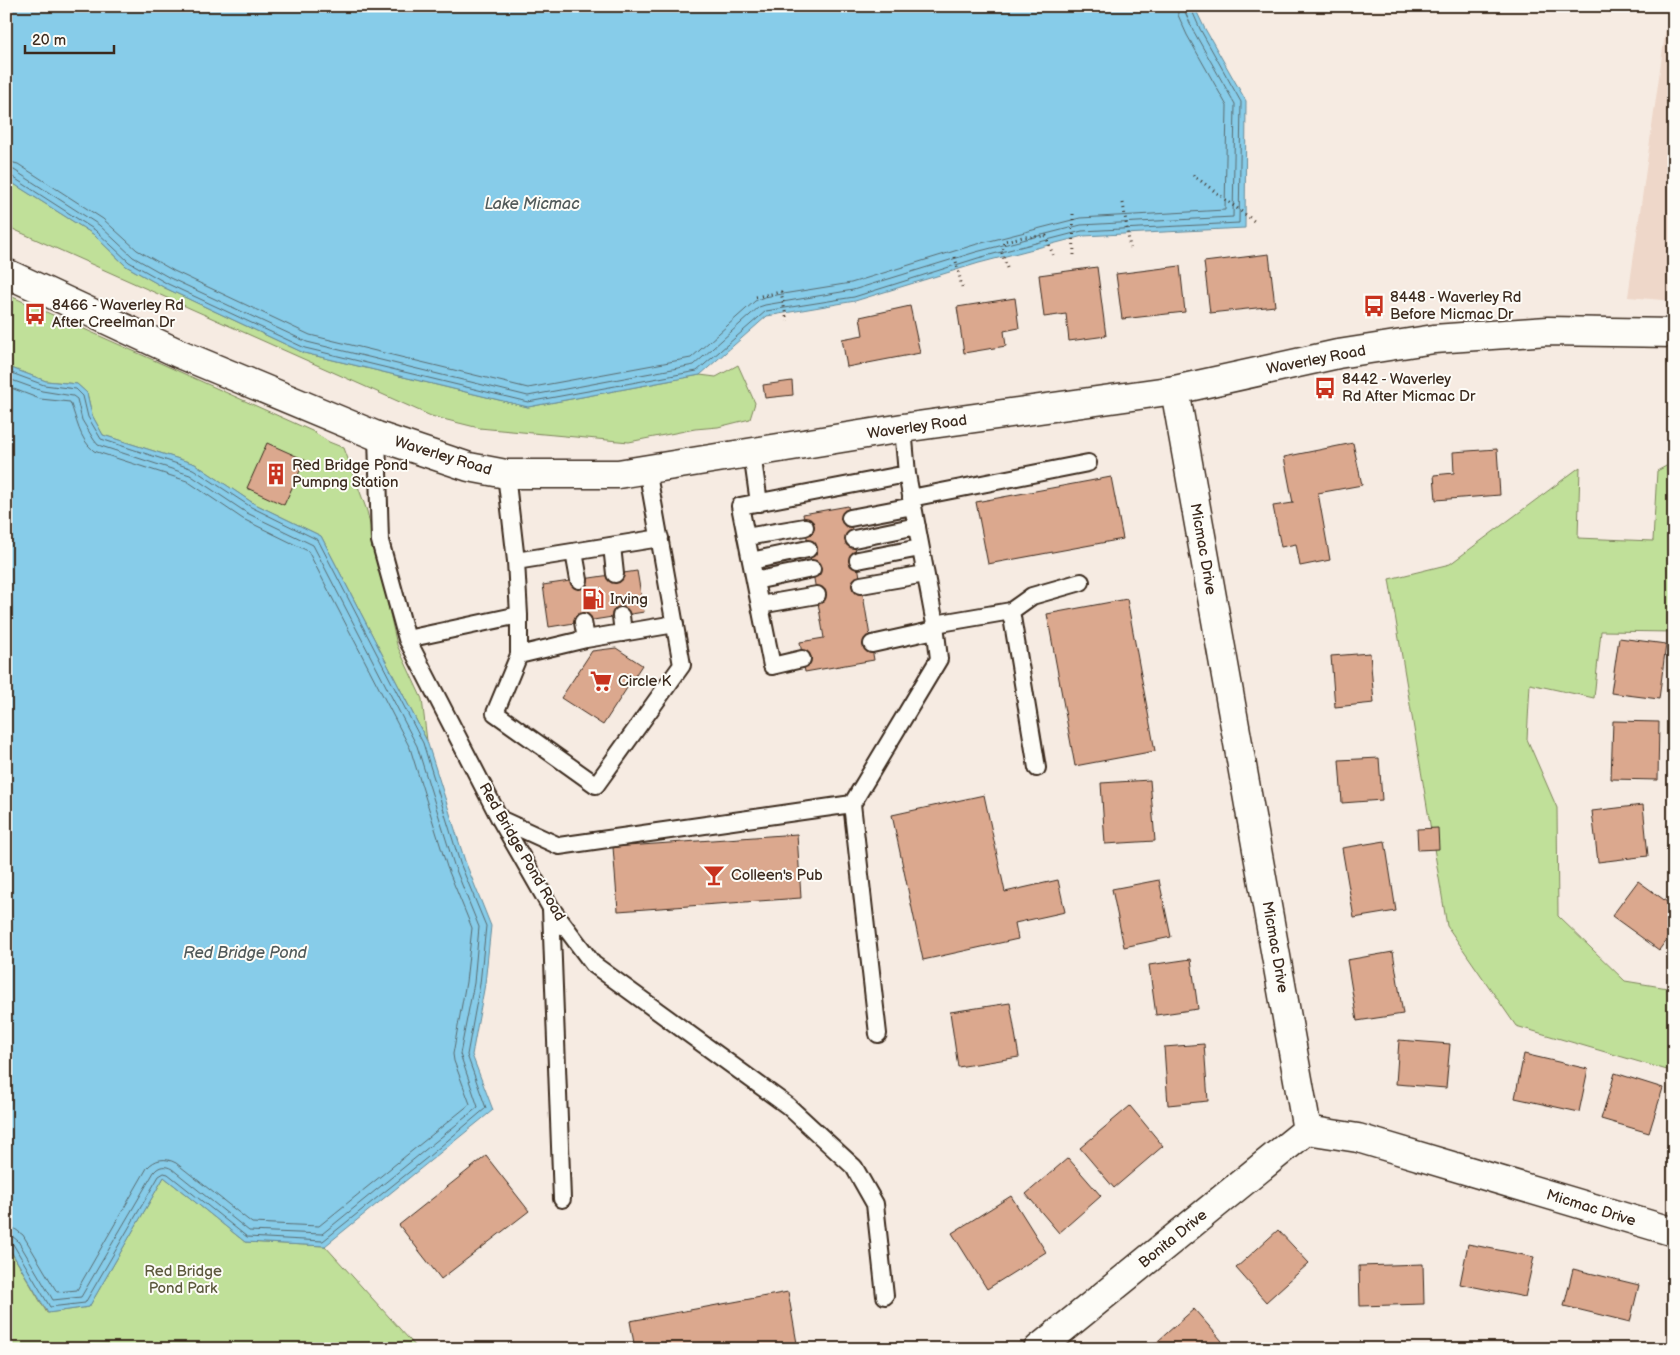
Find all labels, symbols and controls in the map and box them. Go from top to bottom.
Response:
scale bar [25,22,114,54]
text: 20 m [32,31,66,50]
water label: Lake Micmac [484,195,580,214]
place label: 8448 - Waverley Rd Before Micmac Dr [1390,288,1521,324]
bus stop icon: 8448 - Waverley Rd Before Micmac Dr [1361,293,1387,319]
place label: 8466 - Waverley Rd After Creelman Dr [52,296,184,332]
bus stop icon: 8466 - Waverley Rd After Creelman Dr [22,301,48,327]
street label: Waverley Road [1265,341,1367,379]
place label: 8442 - Waverley Rd After Micmac Dr [1342,370,1476,406]
bus stop icon: 8442 - Waverley Rd After Micmac Dr [1312,375,1338,401]
street label: Waverley Road [866,411,968,443]
street label: Waverley Road [392,432,494,480]
place label: Red Bridge Pond Pumpng Station [292,456,408,492]
building icon: Red Bridge Pond Pumpng Station [263,461,289,487]
street label: Micmac Drive [1186,502,1220,596]
fuel station icon: Irving [580,586,606,612]
place label: Irving [610,590,648,609]
supermarket icon: Circle K [588,668,614,694]
place label: Circle K [618,672,671,691]
street label: Red Bridge Pond Road [475,780,569,924]
bar icon: Colleen's Pub [701,862,727,888]
place label: Colleen's Pub [731,866,823,885]
street label: Micmac Drive [1258,900,1292,994]
water label: Red Bridge Pond [183,944,308,963]
street label: Micmac Drive [1544,1185,1638,1231]
street label: Bonita Drive [1135,1206,1211,1272]
park label: Red Bridge Pond Park [144,1262,222,1298]

